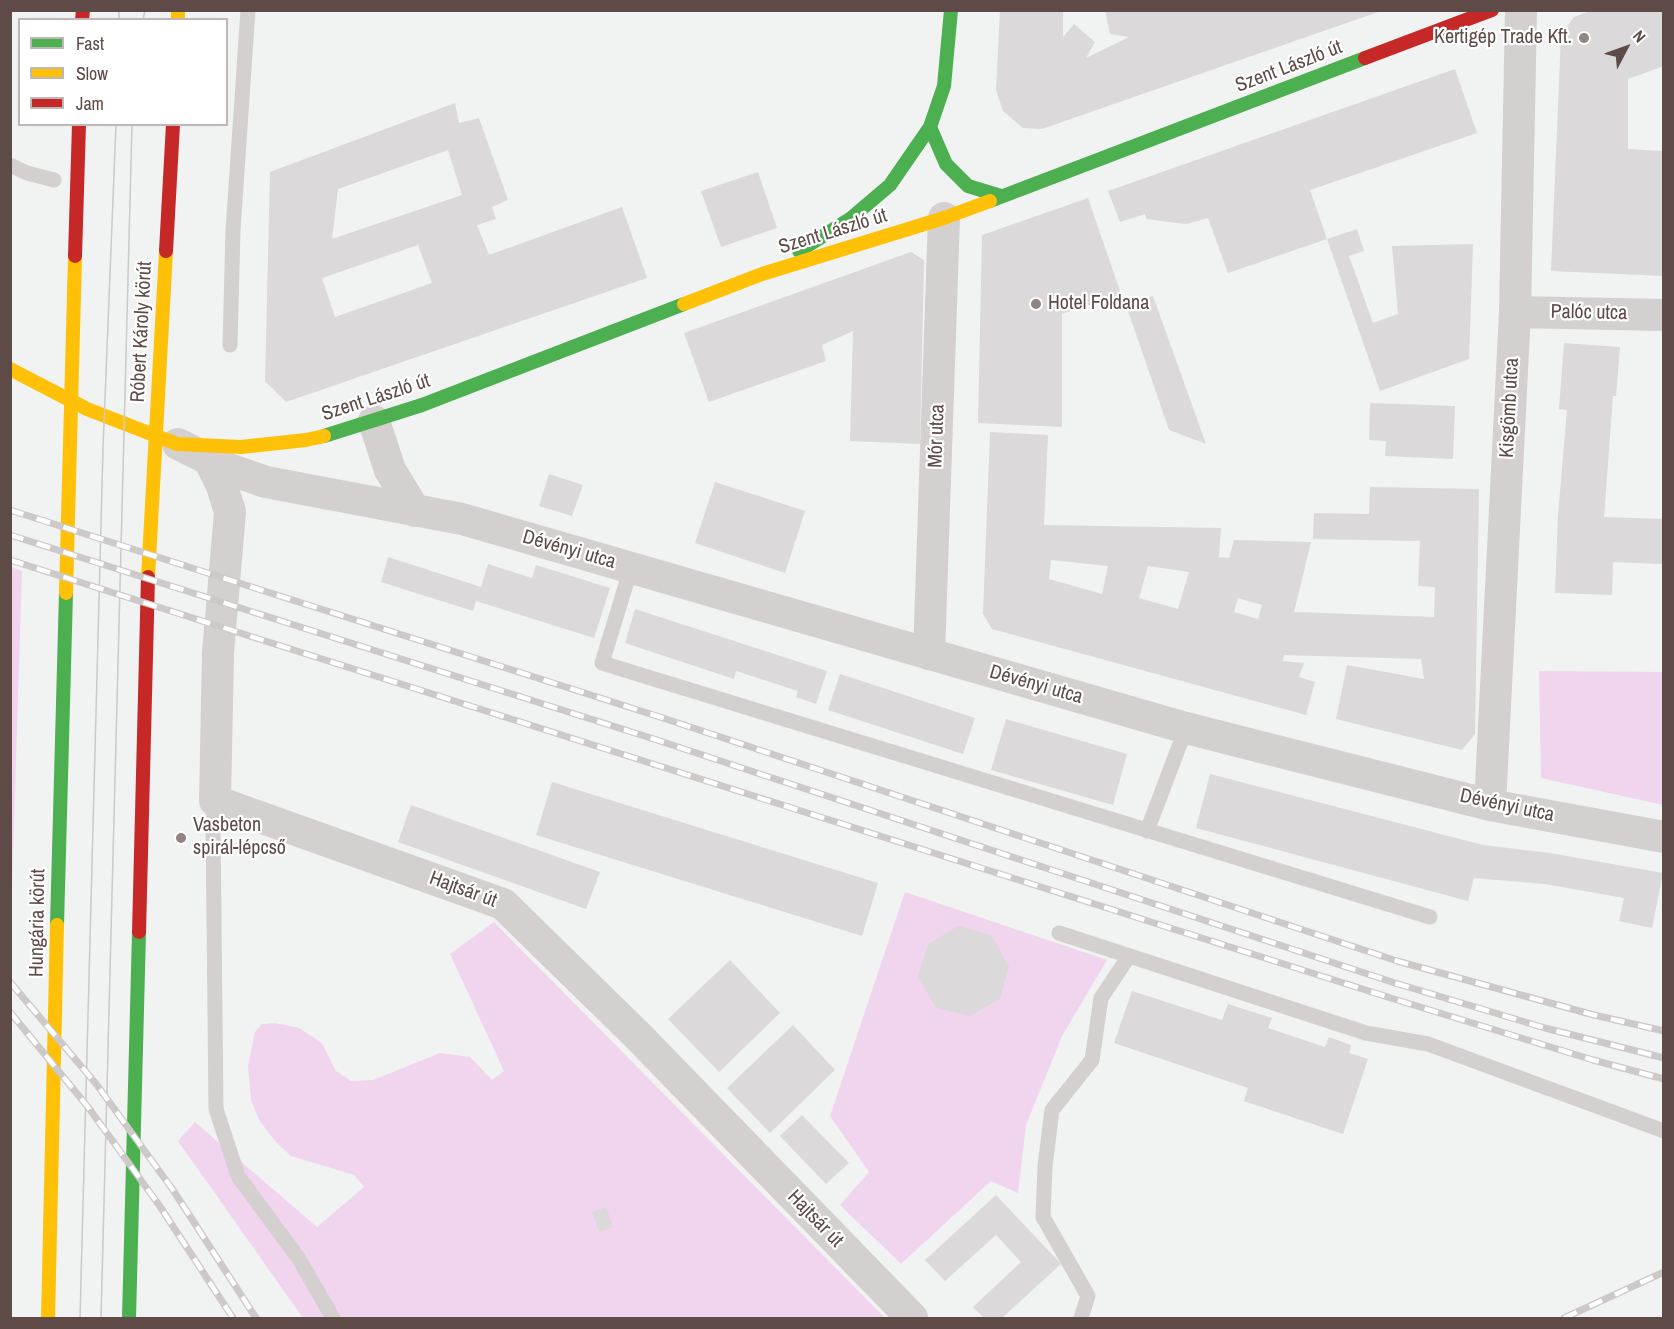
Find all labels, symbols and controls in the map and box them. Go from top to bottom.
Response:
legend [18,18,228,126]
north arrow [1596,18,1656,78]
text: N [1628,25,1651,47]
place label: Kertigép Trade Kft. [1434,26,1572,50]
text: Fast [76,31,104,56]
marker: Kertigép Trade Kft. [1577,31,1591,45]
street label: Szent László út [1232,36,1346,98]
text: Slow [76,61,108,86]
text: Jam [76,91,104,116]
street label: Szent László út [776,204,890,260]
street label: Róbert Károly körút [126,261,158,403]
place label: Hotel Foldana [1048,292,1149,316]
marker: Hotel Foldana [1029,297,1043,311]
street label: Palóc utca [1551,300,1627,326]
street label: Kisgömb utca [1495,357,1525,459]
street label: Szent László út [319,369,433,427]
street label: Mór utca [924,404,950,468]
street label: Dévényi utca [520,525,618,575]
street label: Dévényi utca [987,660,1085,710]
street label: Dévényi utca [1458,784,1556,828]
place label: Vasbeton spirál-lépcső [193,814,286,861]
marker: Vasbeton spirál-lépcső [174,831,188,845]
street label: Hajtsár út [426,867,500,913]
street label: Hungária körút [25,869,51,977]
street label: Hajtsár út [782,1185,848,1253]

